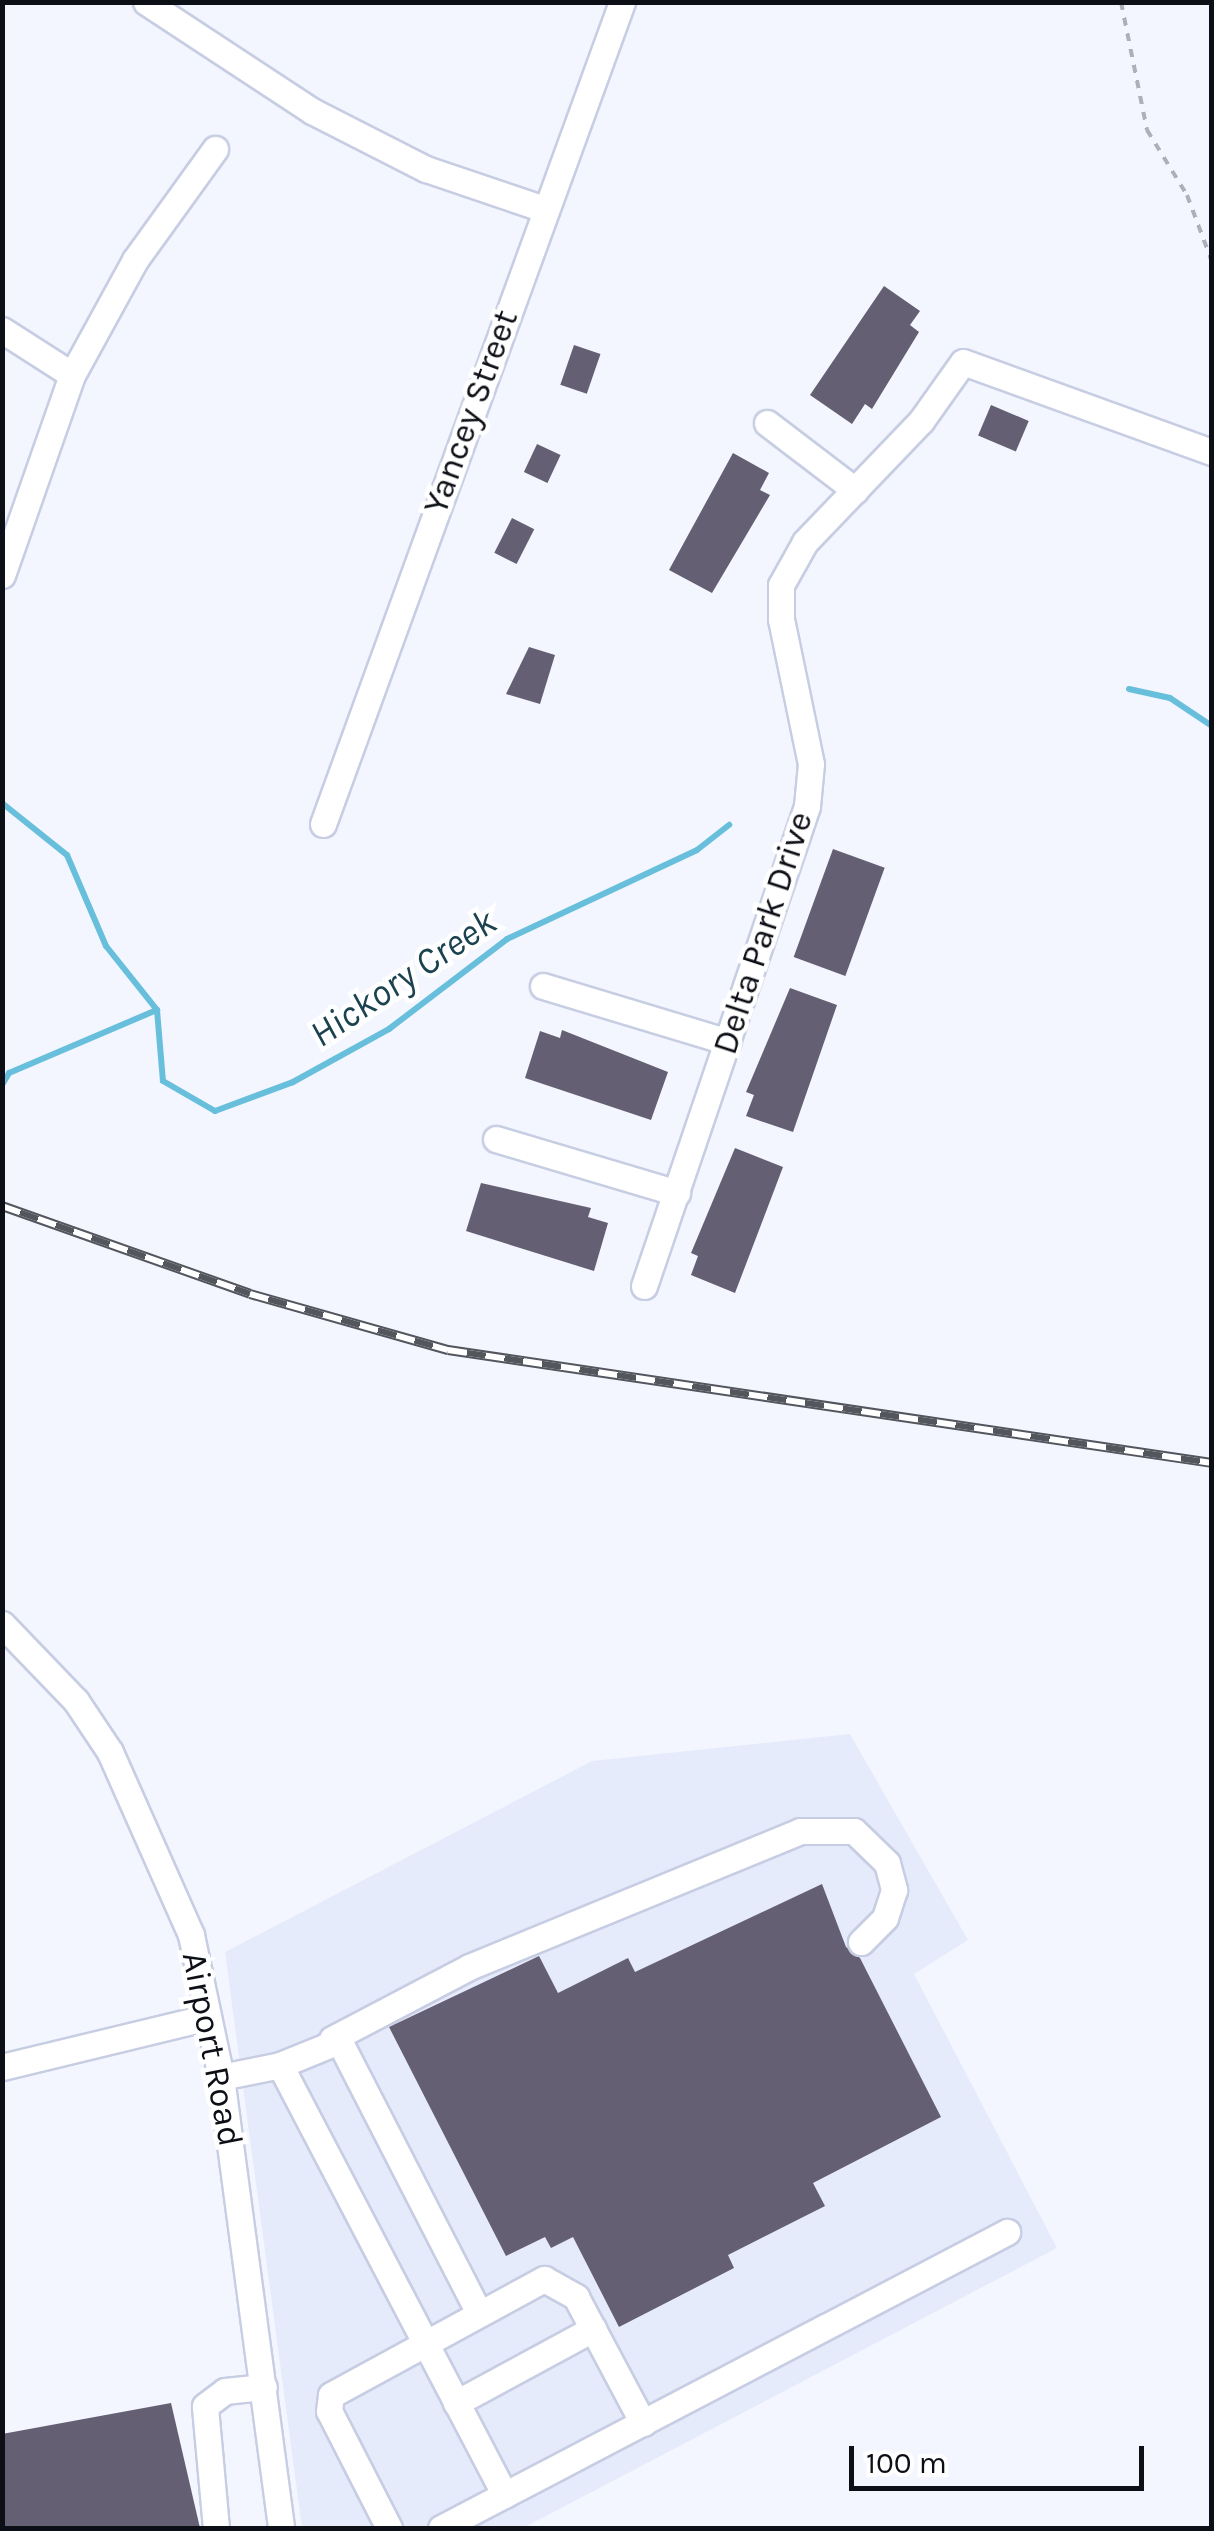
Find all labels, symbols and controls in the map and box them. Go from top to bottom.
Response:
street label: Yancey Street [415,304,527,520]
street label: Delta Park Drive [704,806,822,1060]
water label: Hickory Creek [301,899,505,1057]
street label: Airport Road [173,1948,251,2150]
scale bar [854,2426,1149,2488]
text: 100 m [866,2445,947,2481]

